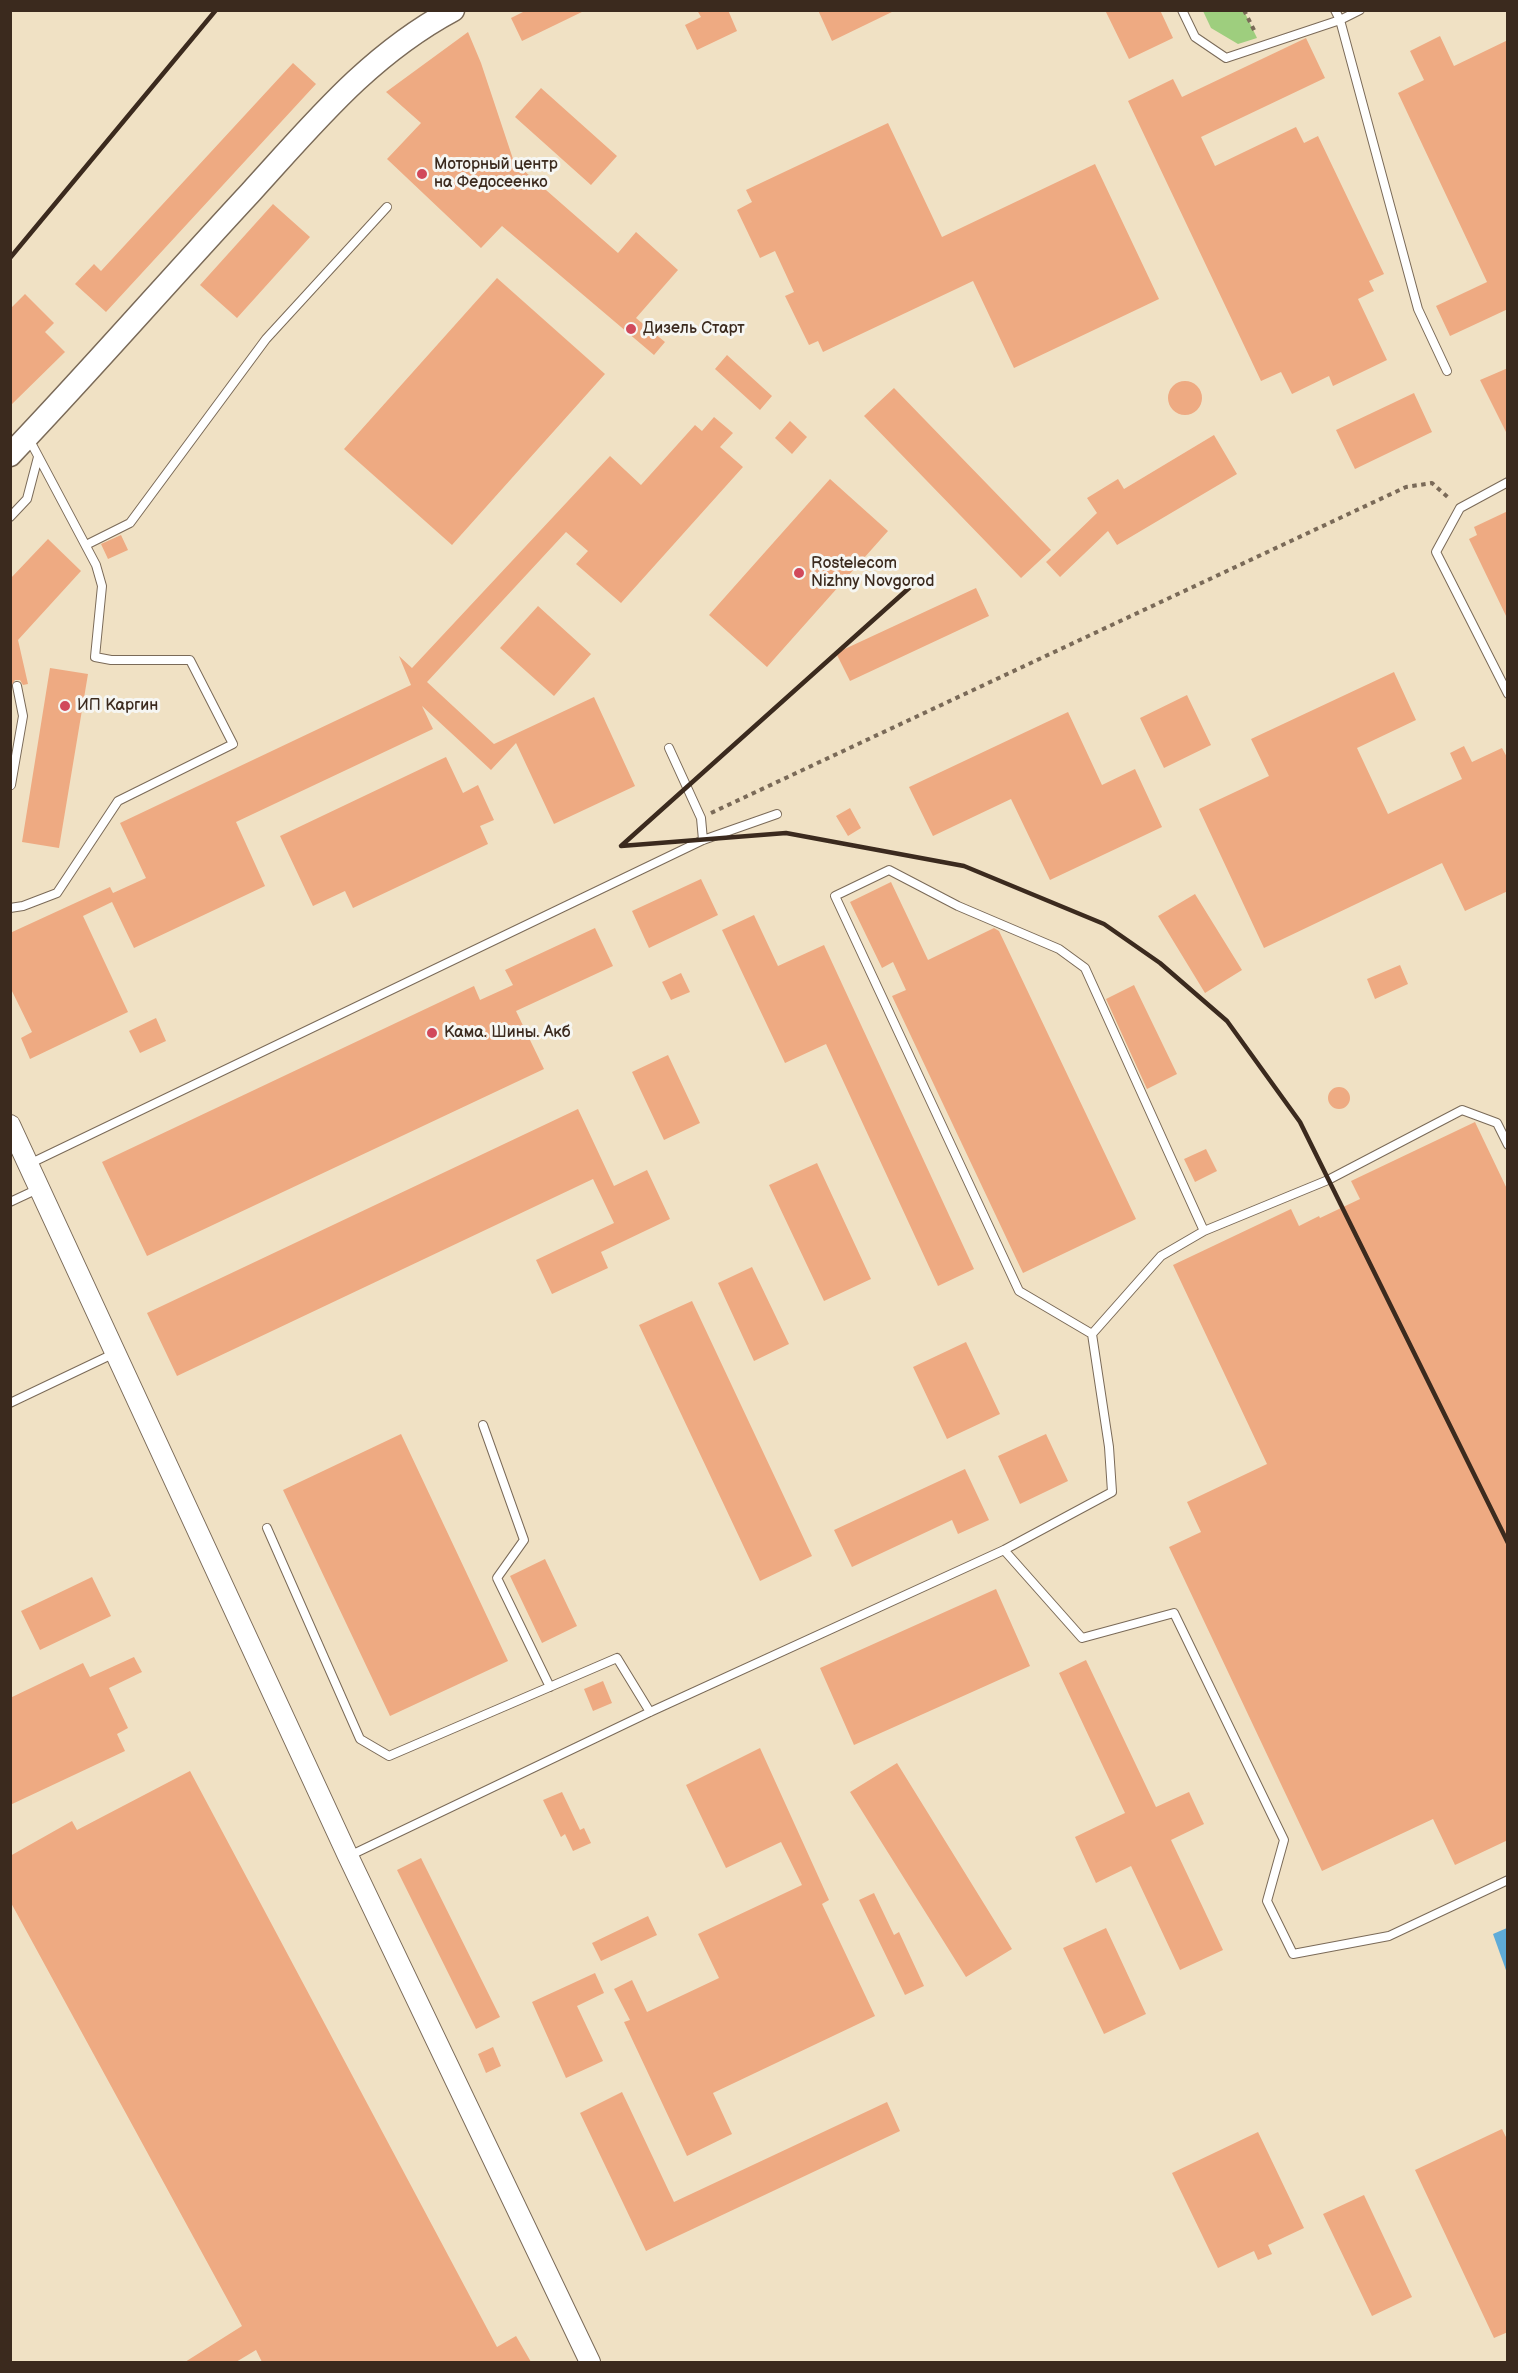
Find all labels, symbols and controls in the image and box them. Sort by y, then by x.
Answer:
place label: Моторный центр на Федосеенко [434,155,558,193]
marker: Моторный центр на Федосеенко [415,167,429,181]
place label: Дизель Старт [643,319,745,339]
marker: Дизель Старт [624,322,638,336]
place label: Rostelecom Nizhny Novgorod [811,554,934,592]
marker: Rostelecom Nizhny Novgorod [792,566,806,580]
place label: ИП Каргин [77,696,158,716]
marker: ИП Каргин [58,699,72,713]
place label: Кама. Шины. Акб [444,1023,571,1043]
marker: Кама. Шины. Акб [425,1026,439,1040]

